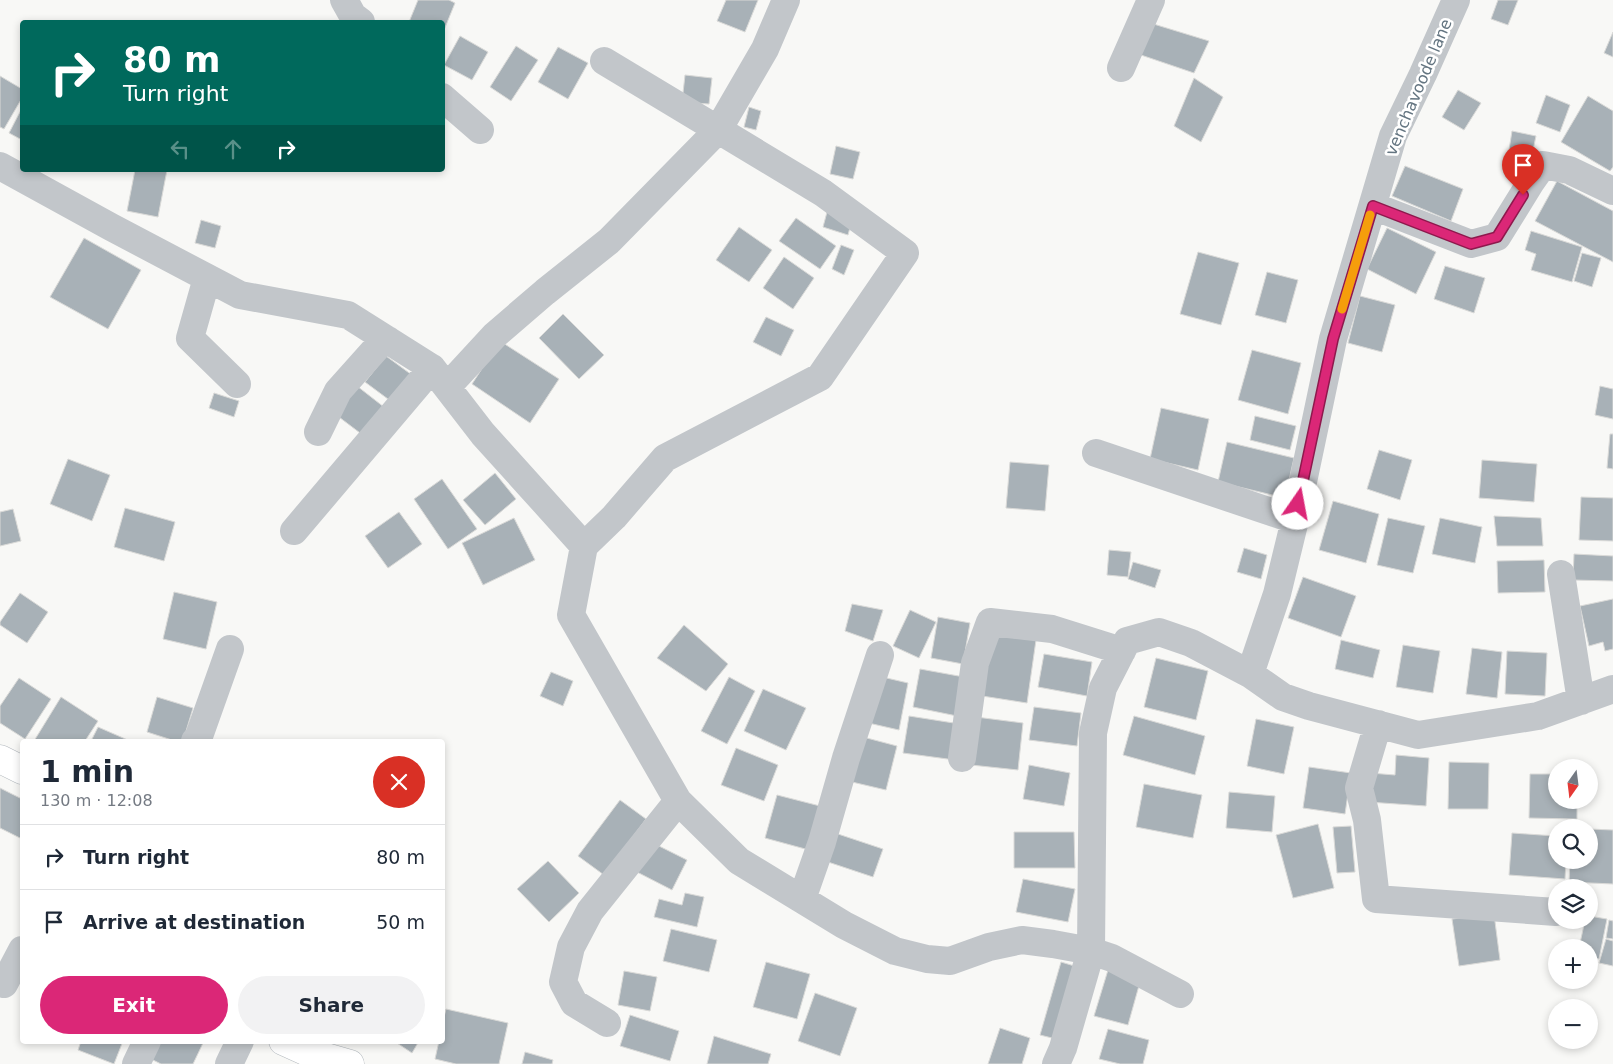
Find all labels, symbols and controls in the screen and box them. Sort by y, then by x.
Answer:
street label: venchavoode lane [1381,16,1456,158]
icon: right [40,40,105,105]
text: 80 m [123,40,220,80]
text: Turn right [123,81,228,106]
icon: left [166,135,194,163]
icon: ahead [219,135,247,163]
icon: right [272,135,300,163]
pin [1502,144,1544,195]
icon: arrive [1509,151,1537,179]
position arrow [1271,477,1323,529]
text: 1 min [40,754,134,789]
button: close [373,756,425,808]
north arrow [1548,759,1598,809]
map controls [1548,759,1598,1049]
text: 130 m · 12:08 [40,791,153,810]
button: search [1548,819,1598,869]
icon: right [40,843,68,871]
text: Turn right [83,846,189,868]
text: 80 m [376,846,425,868]
button: layers [1548,879,1598,929]
icon: arrive [40,908,68,936]
text: Arrive at destination [83,911,305,933]
text: 50 m [376,911,425,933]
button: + [1548,939,1598,989]
button: Exit [40,976,228,1034]
button: Share [238,976,425,1034]
button: − [1548,999,1598,1049]

